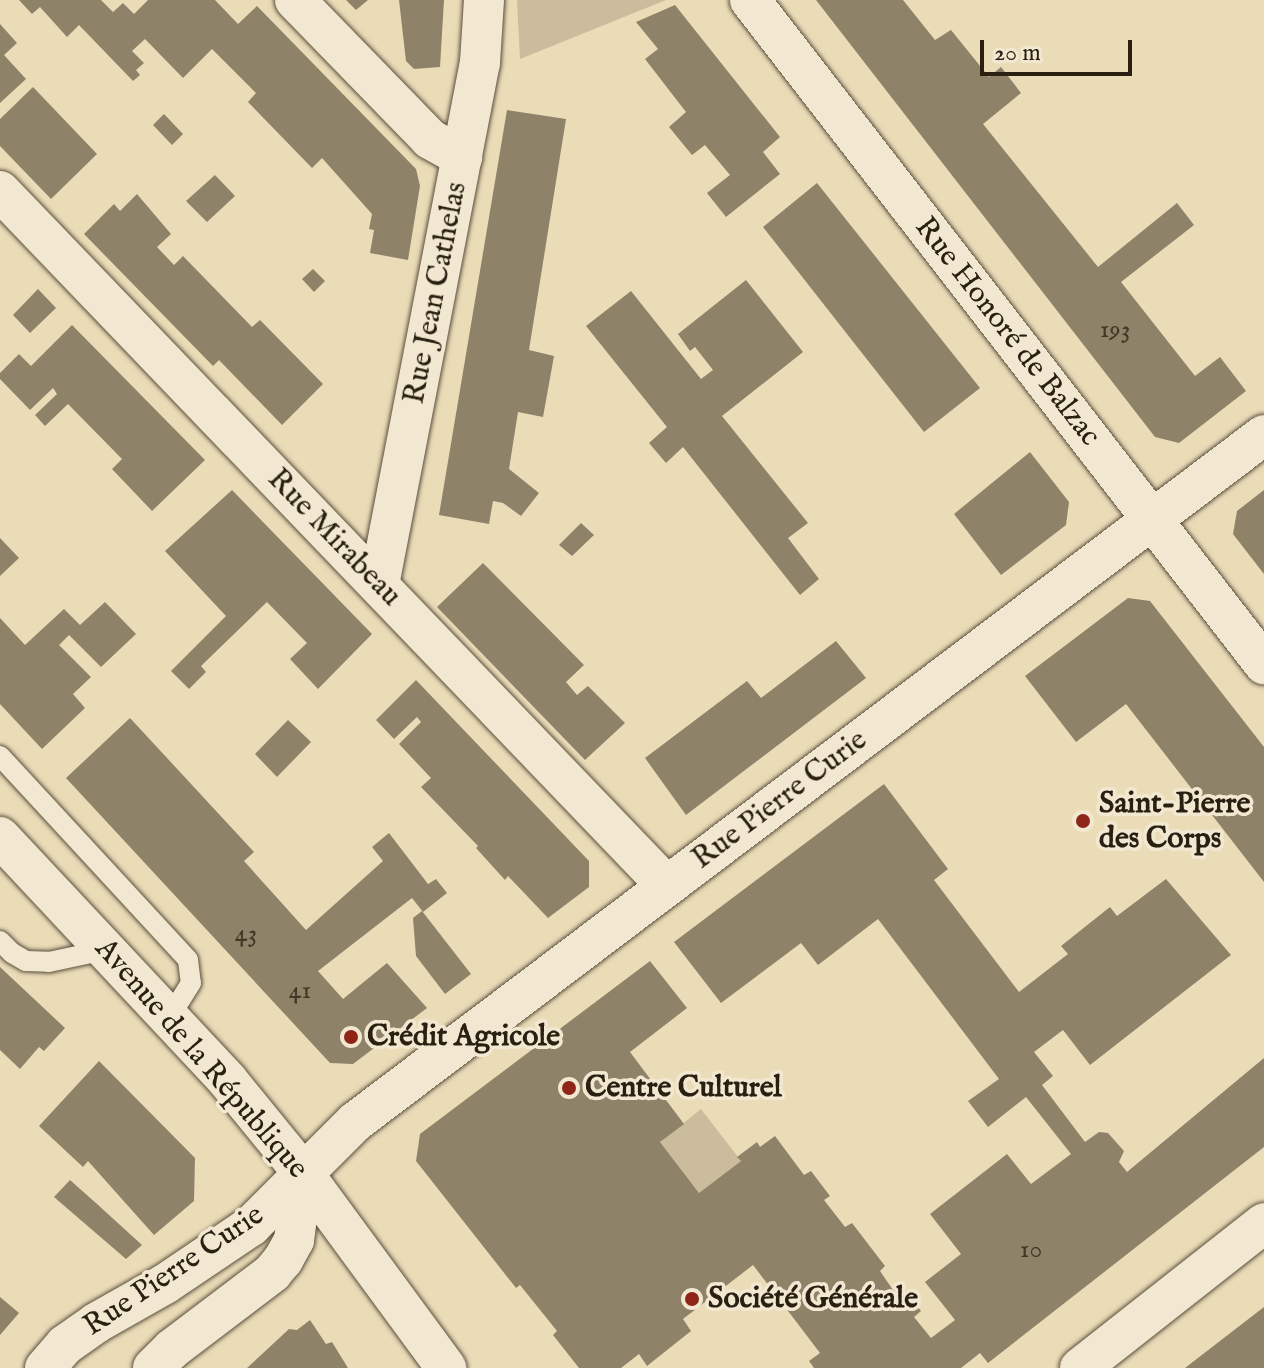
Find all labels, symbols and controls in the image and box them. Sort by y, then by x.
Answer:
scale bar [984,24,1136,74]
text: 20 m [994,38,1041,69]
street label: Rue Jean Cathelas [397,179,475,407]
street label: Rue Honoré de Balzac [907,210,1107,454]
house number: 193 [1100,314,1130,346]
street label: Rue Mirabeau [260,462,408,614]
street label: Rue Pierre Curie [685,723,875,877]
place label: Saint-Pierre des Corps [1099,786,1250,856]
marker: Saint-Pierre des Corps [1074,812,1092,830]
house number: 43 [235,918,257,950]
street label: Avenue de la République [87,932,315,1186]
house number: 41 [289,975,311,1007]
place label: Crédit Agricole [367,1019,560,1055]
marker: Crédit Agricole [342,1028,360,1046]
place label: Centre Culturel [585,1070,782,1106]
marker: Centre Culturel [560,1079,578,1097]
street label: Rue Pierre Curie [77,1197,271,1345]
house number: 10 [1020,1234,1042,1266]
place label: Société Générale [708,1281,918,1317]
marker: Société Générale [683,1290,701,1308]

